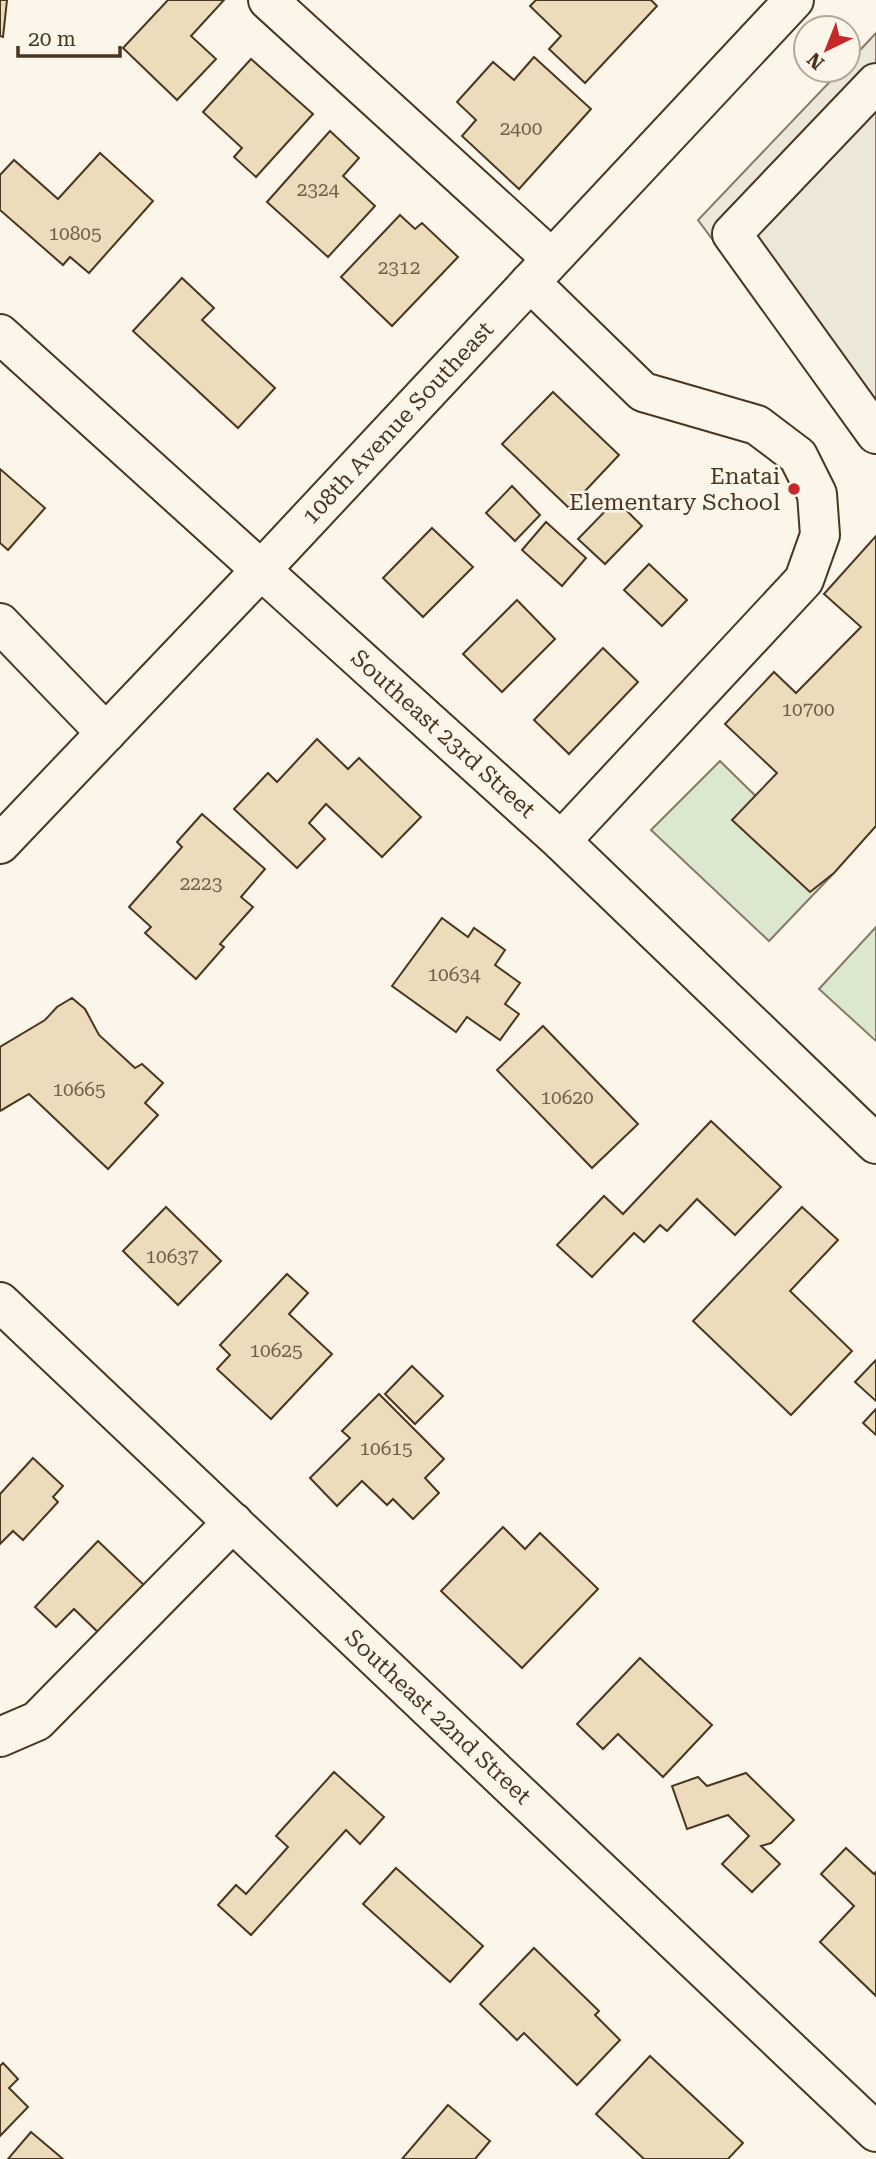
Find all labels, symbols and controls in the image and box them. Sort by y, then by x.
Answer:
scale bar [18,14,119,58]
north arrow [792,14,862,84]
text: 20 m [28,27,76,51]
text: N [802,47,829,74]
house number: 2400 [500,117,542,140]
house number: 2324 [297,178,340,201]
house number: 10805 [48,222,102,245]
house number: 2312 [378,256,420,279]
street label: 108th Avenue Southeast [297,316,499,530]
place label: Enatai Elementary School [569,463,780,516]
marker: Enatai Elementary School [786,481,802,497]
street label: Southeast 23rd Street [345,644,541,824]
house number: 10700 [781,698,835,721]
house number: 2223 [180,872,222,895]
house number: 10634 [427,963,481,986]
house number: 10665 [52,1078,106,1101]
house number: 10620 [540,1086,594,1109]
house number: 10637 [145,1245,199,1268]
house number: 10625 [249,1339,303,1362]
house number: 10615 [359,1437,413,1460]
street label: Southeast 22nd Street [340,1624,537,1810]

